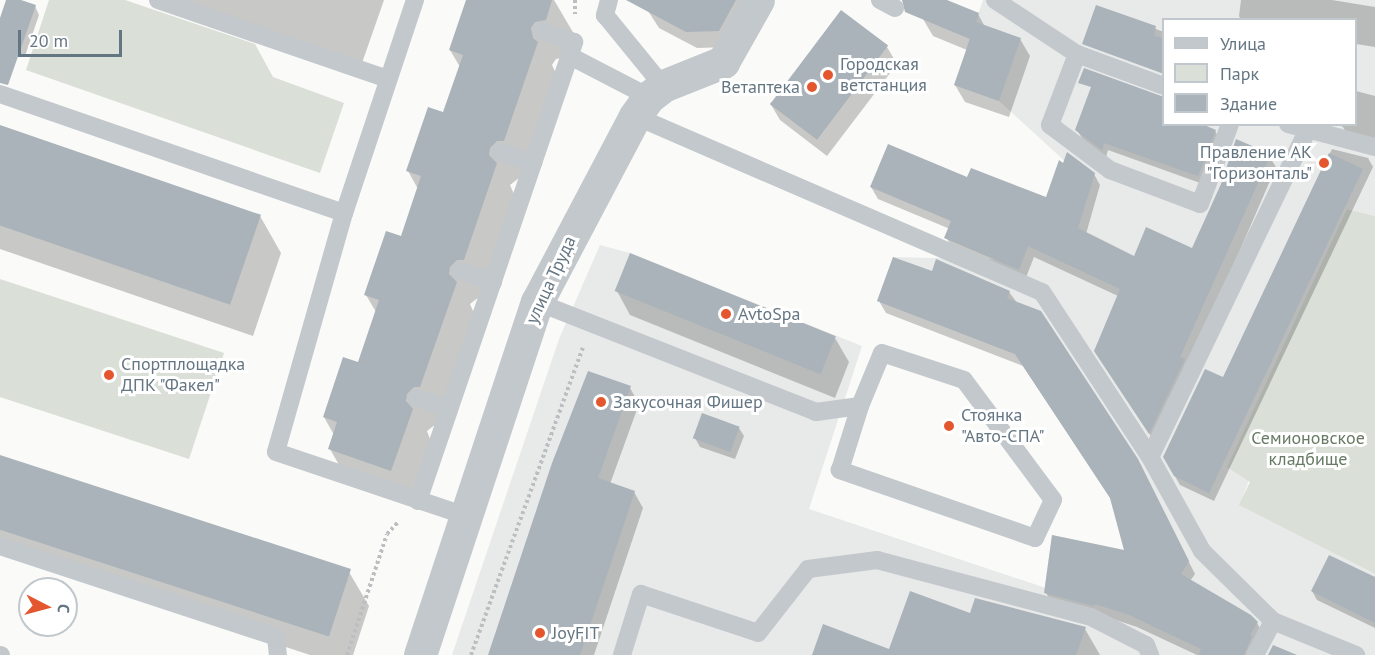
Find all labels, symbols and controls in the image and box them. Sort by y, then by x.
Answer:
scale bar [21,18,124,56]
legend [1162,18,1357,126]
text: 20 m [29,29,68,52]
text: Улица [1220,32,1266,55]
place label: Городская ветстанция [840,54,927,97]
text: Парк [1220,62,1259,85]
marker: Городская ветстанция [821,68,835,82]
place label: Ветаптека [721,76,800,98]
marker: Ветаптека [805,80,819,94]
text: Здание [1220,92,1277,115]
place label: Правление АК "Горизонталь" [1199,142,1312,184]
marker: Правление АК "Горизонталь" [1317,156,1331,170]
street label: улица Труда [521,232,581,328]
place label: AvtoSpa [738,303,800,325]
marker: AvtoSpa [719,307,733,321]
place label: Спортплощадка ДПК "Факел" [121,354,245,397]
marker: Спортплощадка ДПК "Факел" [102,368,116,382]
place label: Закусочная Фишер [613,391,763,413]
marker: Закусочная Фишер [594,395,608,409]
place label: Стоянка "Авто-СПА" [961,405,1044,448]
marker: Стоянка "Авто-СПА" [942,419,956,433]
park label: Семионовское кладбище [1251,428,1365,470]
north arrow [18,577,78,637]
text: С [54,603,74,614]
place label: JoyFIT [552,622,600,644]
marker: JoyFIT [533,626,547,640]

